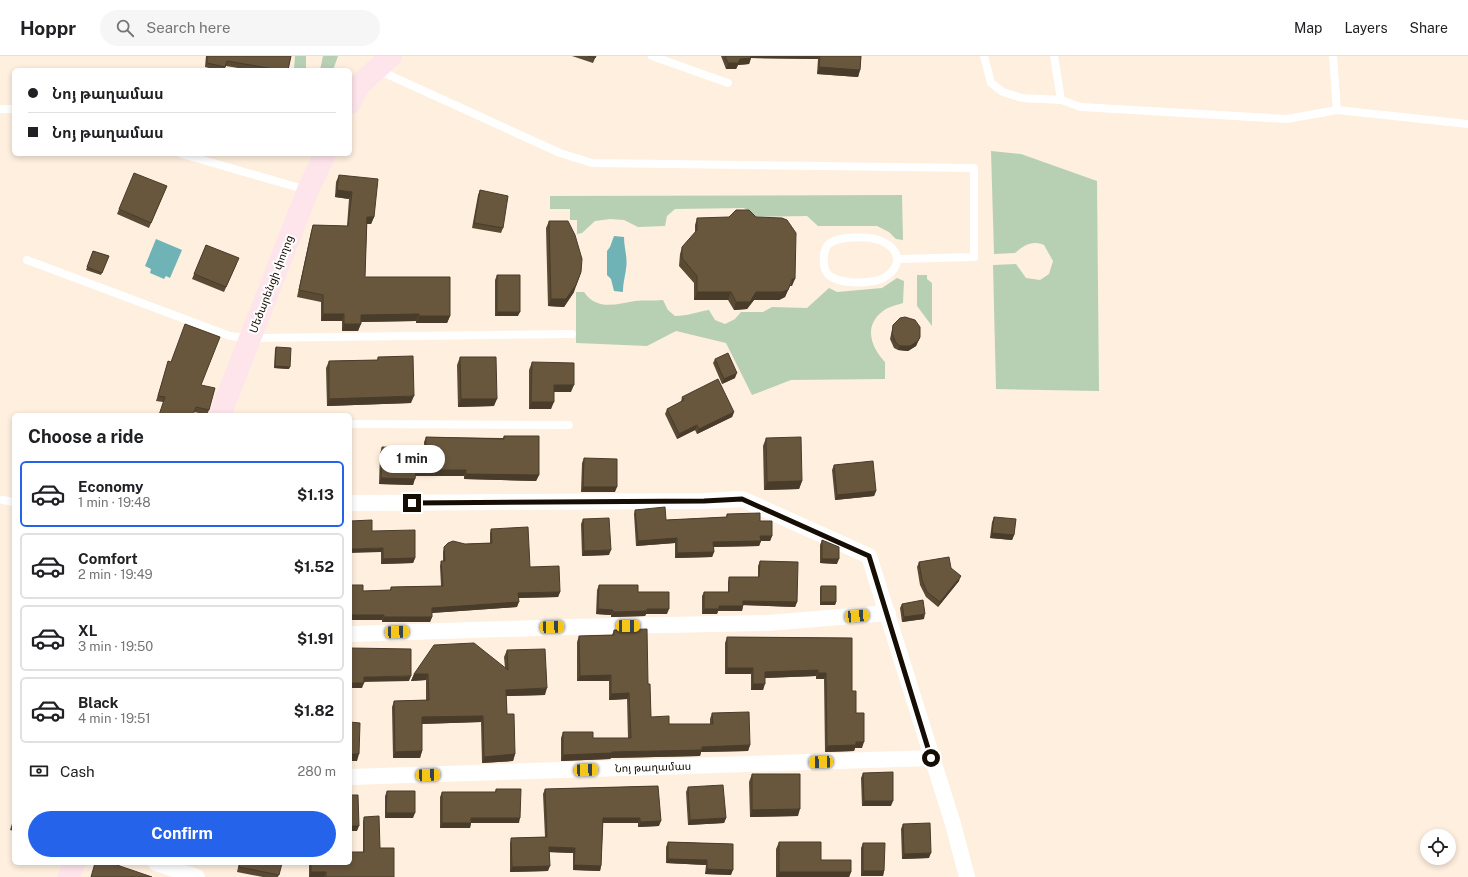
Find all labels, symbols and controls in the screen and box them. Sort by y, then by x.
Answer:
search box [100,10,380,46]
text: Hoppr [20,17,76,39]
icon: search [114,17,136,39]
text: Search here [146,19,230,36]
text: Map [1294,20,1322,36]
text: Layers [1344,20,1388,36]
text: Share [1410,20,1448,36]
text: Նոյ թաղամաս [52,85,164,102]
text: Նոյ թաղամաս [52,124,164,141]
street label: Մեծարենցի փողոց [247,233,296,335]
text: Choose a ride [28,426,144,447]
callout: 1 min [379,445,445,473]
text: 1 min [396,451,428,466]
icon: car [30,476,66,512]
text: Economy [78,478,143,495]
text: $1.13 [297,486,334,503]
route end [403,494,421,512]
text: 1 min · 19:48 [78,495,151,510]
icon: car [30,548,66,584]
text: Comfort [78,550,138,567]
text: $1.52 [294,558,334,575]
text: 2 min · 19:49 [78,567,153,582]
car [845,609,869,623]
icon: car [30,620,66,656]
car [616,620,640,632]
car [540,621,564,633]
text: XL [78,622,97,639]
car [385,626,409,638]
text: $1.91 [297,630,334,647]
text: 3 min · 19:50 [78,639,153,654]
icon: car [30,692,66,728]
text: Black [78,694,118,711]
text: $1.82 [294,702,334,719]
text: 4 min · 19:51 [78,711,151,726]
route start [922,749,940,767]
car [809,756,833,768]
icon: cash [28,760,50,782]
street label: Նոյ թաղամաս [615,760,692,775]
text: Cash [60,763,95,780]
text: 280 m [298,764,336,779]
car [574,764,598,776]
car [416,769,440,781]
button: Confirm [28,811,336,857]
map controls [1420,829,1456,865]
button: locate [1420,829,1456,865]

